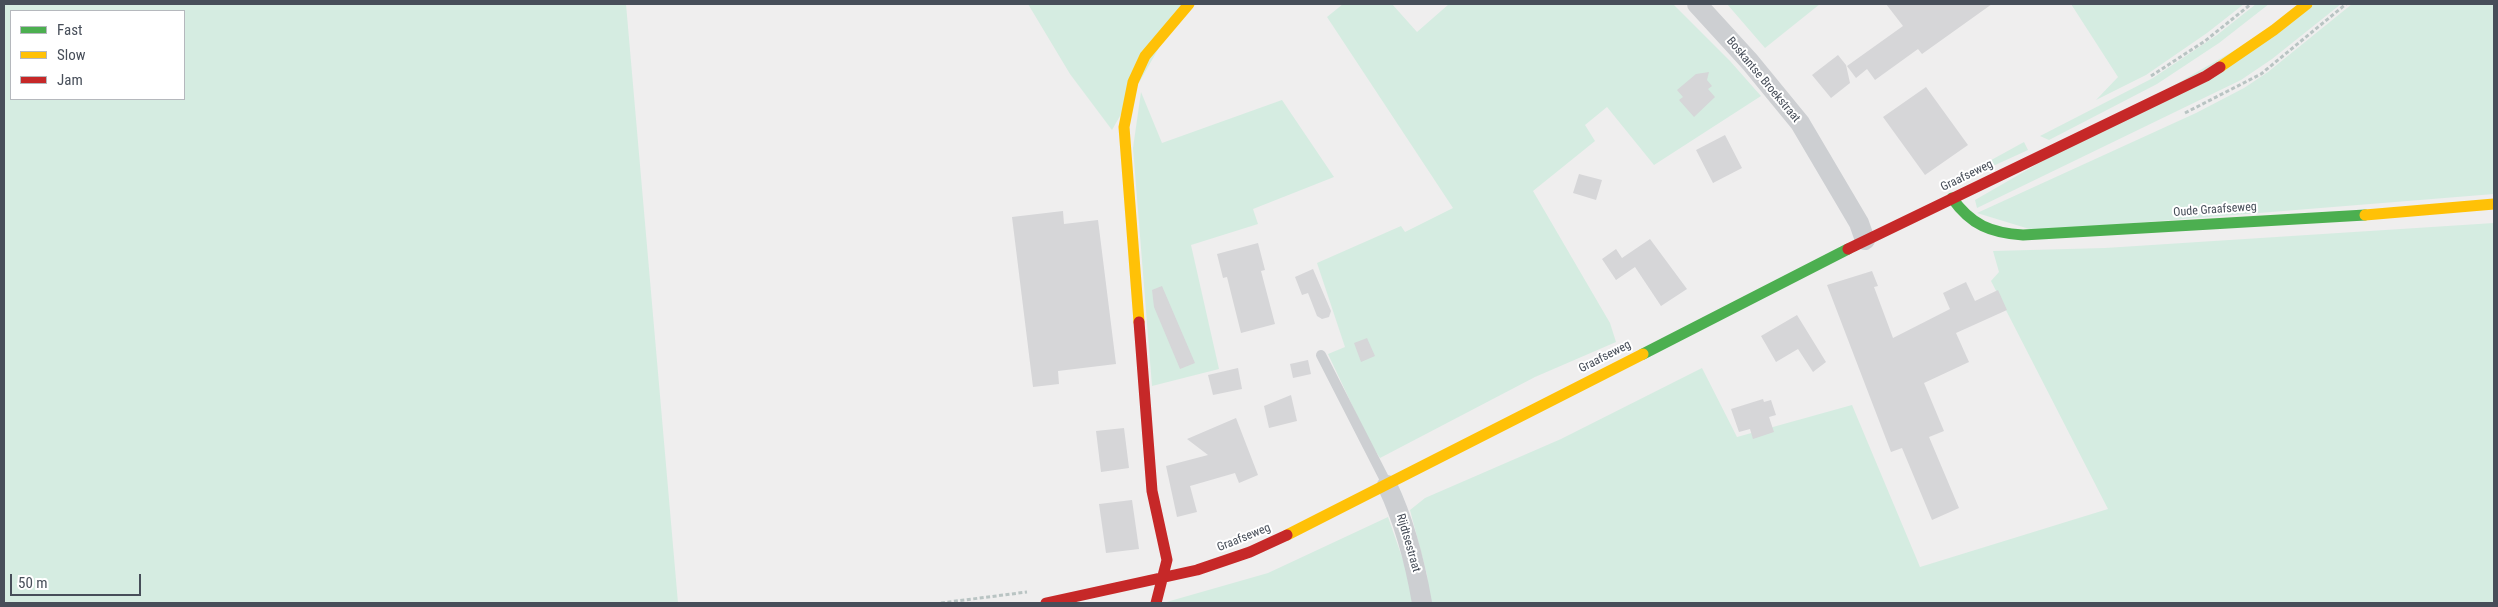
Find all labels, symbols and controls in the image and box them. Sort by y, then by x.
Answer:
legend [10,10,185,100]
text: Fast [57,21,82,39]
street label: Boskantse Broekstraat [1723,34,1803,126]
text: Slow [57,46,86,64]
text: Jam [57,71,83,89]
street label: Graafseweg [1939,157,1995,195]
street label: Oude Graafseweg [2173,200,2257,220]
street label: Graafseweg [1577,338,1633,376]
street label: Rijdtsestraat [1393,512,1423,574]
street label: Graafseweg [1215,521,1273,555]
scale bar [12,564,144,596]
text: 50 m [18,574,48,592]

